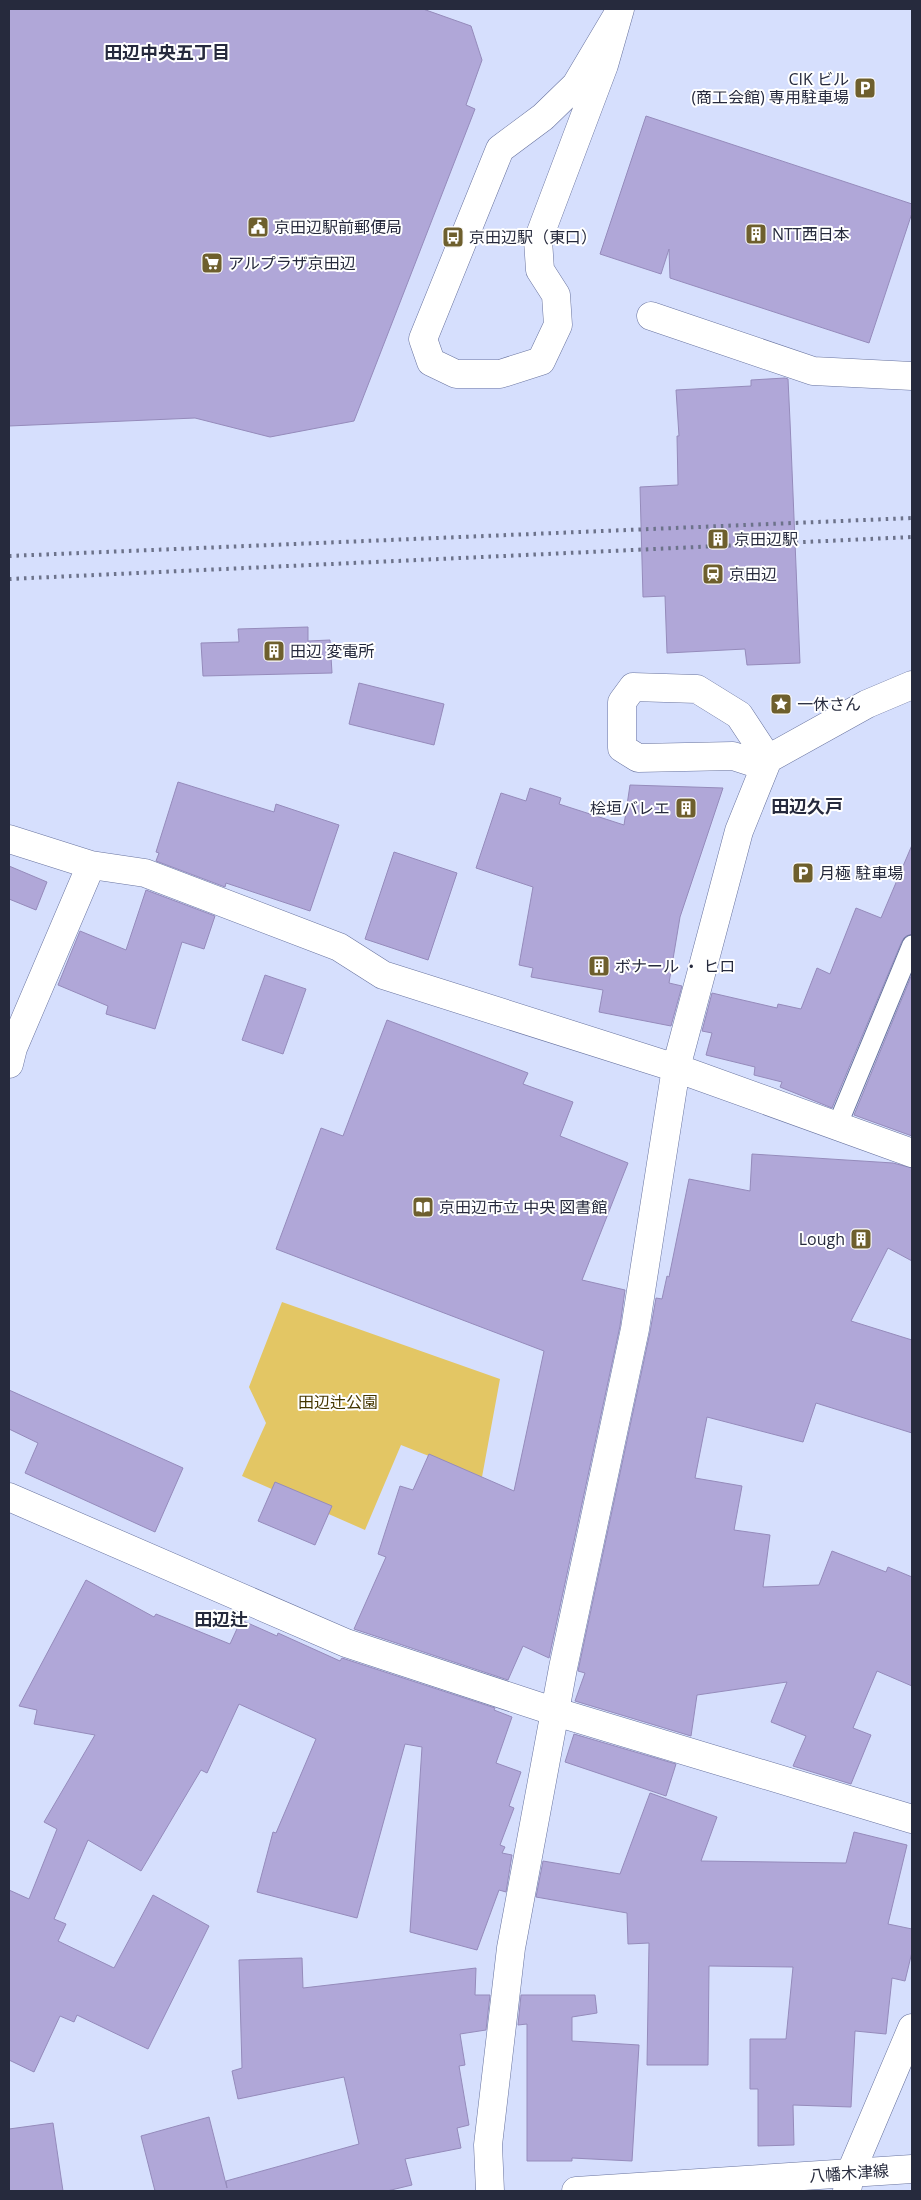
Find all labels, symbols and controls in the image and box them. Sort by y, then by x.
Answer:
district label: 田辺中央五丁目 [104,40,230,64]
place label: CIK ビル (商工会館) 専用駐車場 [691,68,849,108]
parking icon: CIK ビル (商工会館) 専用駐車場 [853,76,877,100]
public building icon: 京田辺駅前郵便局 [246,215,270,239]
place label: 京田辺駅前郵便局 [274,216,402,238]
building icon: NTT西日本 [744,222,768,246]
place label: NTT西日本 [772,223,850,245]
bus stop icon: 京田辺駅（東口） [441,225,465,249]
place label: 京田辺駅（東口） [469,226,597,248]
supermarket icon: アルプラザ京田辺 [200,251,224,275]
place label: アルプラザ京田辺 [228,252,356,274]
building icon: 京田辺駅 [706,527,730,551]
place label: 京田辺駅 [734,528,798,550]
station icon: 京田辺 [701,562,725,586]
place label: 京田辺 [729,563,777,585]
building icon: 田辺 変電所 [262,639,286,663]
place label: 田辺 変電所 [290,640,374,662]
place icon: 一休さん [769,692,793,716]
place label: 一休さん [797,693,861,715]
district label: 田辺久戸 [771,794,843,818]
building icon: 桧垣バレエ [674,796,698,820]
place label: 桧垣バレエ [590,797,670,819]
parking icon: 月極 駐車場 [791,861,815,885]
place label: 月極 駐車場 [819,862,903,884]
building icon: ボナール ・ ヒロ [587,954,611,978]
place label: ボナール ・ ヒロ [615,955,735,977]
library icon: 京田辺市立 中央 図書館 [411,1195,435,1219]
place label: 京田辺市立 中央 図書館 [439,1196,607,1218]
building icon: Lough [849,1227,873,1251]
place label: Lough [799,1228,845,1250]
park label: 田辺辻公園 [298,1391,378,1413]
district label: 田辺辻 [194,1607,248,1631]
street label: 八幡木津線 [808,2159,890,2187]

